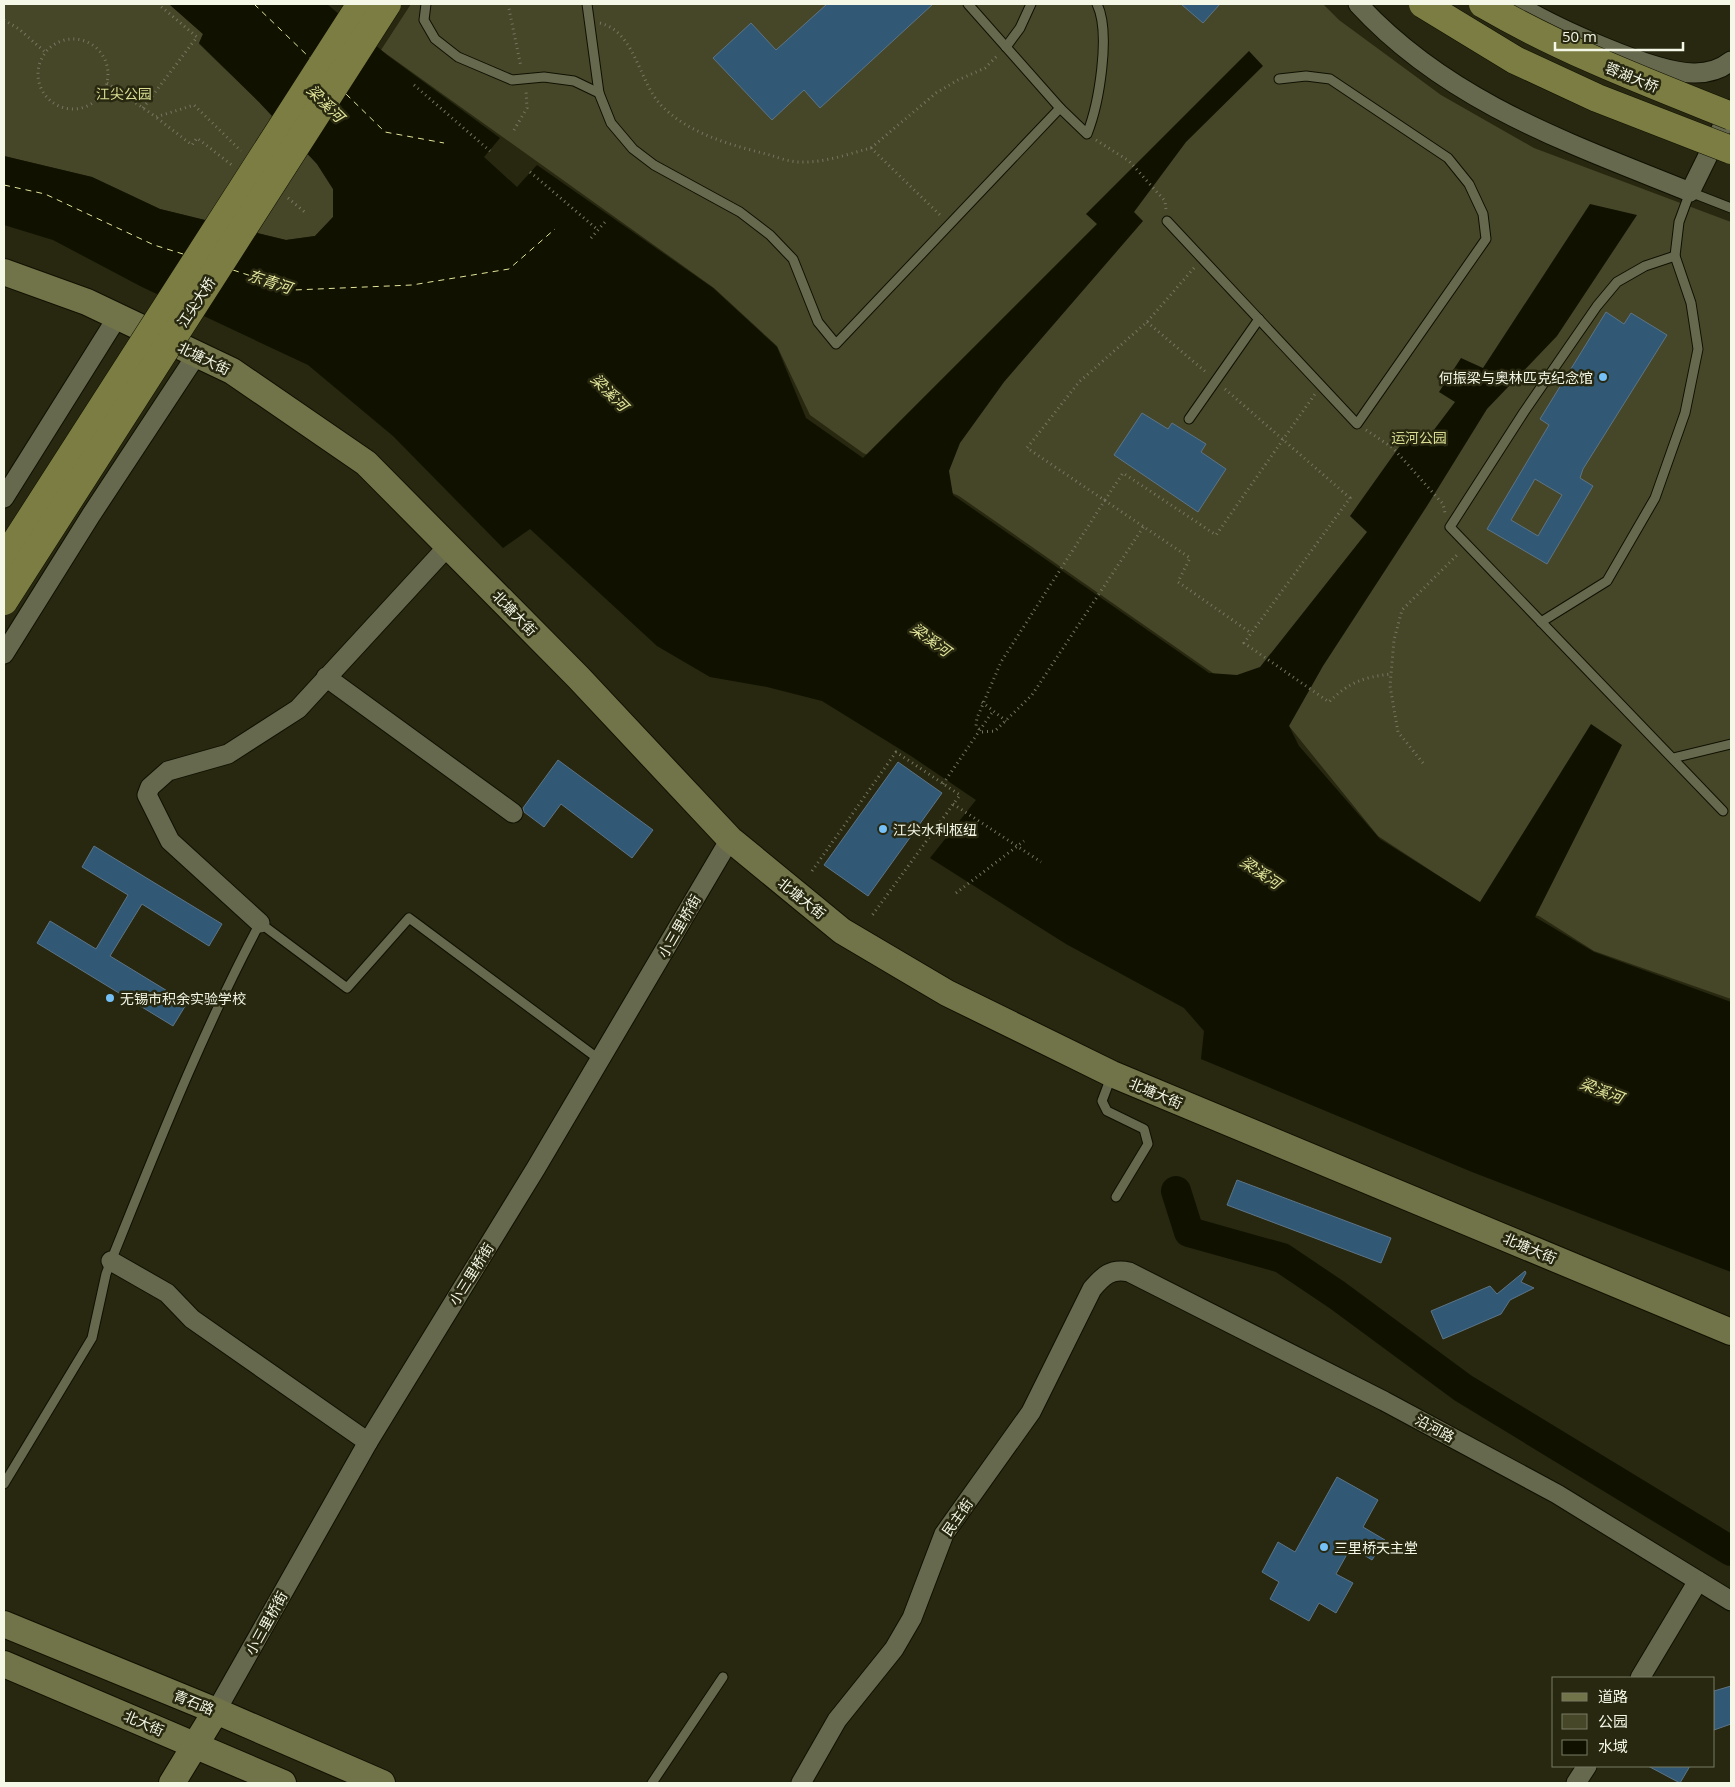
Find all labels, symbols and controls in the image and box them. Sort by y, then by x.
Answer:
scale bar [1555,20,1682,52]
text: 50 m [1562,26,1597,46]
street label: 蓉湖大桥 [1602,58,1662,96]
water label: 梁溪河 [303,80,351,128]
park label: 江尖公园 [96,84,152,103]
water label: 东青河 [246,265,297,298]
street label: 江尖大桥 [173,273,219,331]
street label: 北塘大街 [175,337,233,379]
place label: 何振梁与奥林匹克纪念馆 [1439,368,1593,387]
water label: 梁溪河 [587,369,635,417]
marker: 何振梁与奥林匹克纪念馆 [1597,371,1609,383]
park label: 运河公园 [1391,428,1447,447]
street label: 北塘大街 [489,586,541,640]
water label: 梁溪河 [907,618,958,662]
place label: 江尖水利枢纽 [893,820,977,839]
marker: 江尖水利枢纽 [877,823,889,835]
water label: 梁溪河 [1237,851,1288,895]
street label: 北塘大街 [774,873,830,923]
street label: 小三里桥街 [653,891,705,961]
place label: 无锡市积余实验学校 [120,989,246,1008]
marker: 无锡市积余实验学校 [104,992,116,1004]
street label: 北塘大街 [1127,1073,1185,1113]
water label: 梁溪河 [1577,1073,1629,1108]
street label: 北塘大街 [1501,1228,1559,1268]
street label: 小三里桥街 [444,1239,498,1309]
street label: 沿河路 [1412,1410,1458,1446]
street label: 民主街 [937,1494,977,1540]
place label: 三里桥天主堂 [1334,1538,1418,1557]
marker: 三里桥天主堂 [1318,1541,1330,1553]
street label: 小三里桥街 [241,1588,291,1658]
legend [1552,1677,1715,1767]
street label: 青石路 [171,1685,217,1719]
text: 道路 [1598,1686,1628,1706]
street label: 北大街 [121,1706,167,1740]
text: 公园 [1598,1711,1628,1731]
text: 水域 [1598,1736,1628,1756]

